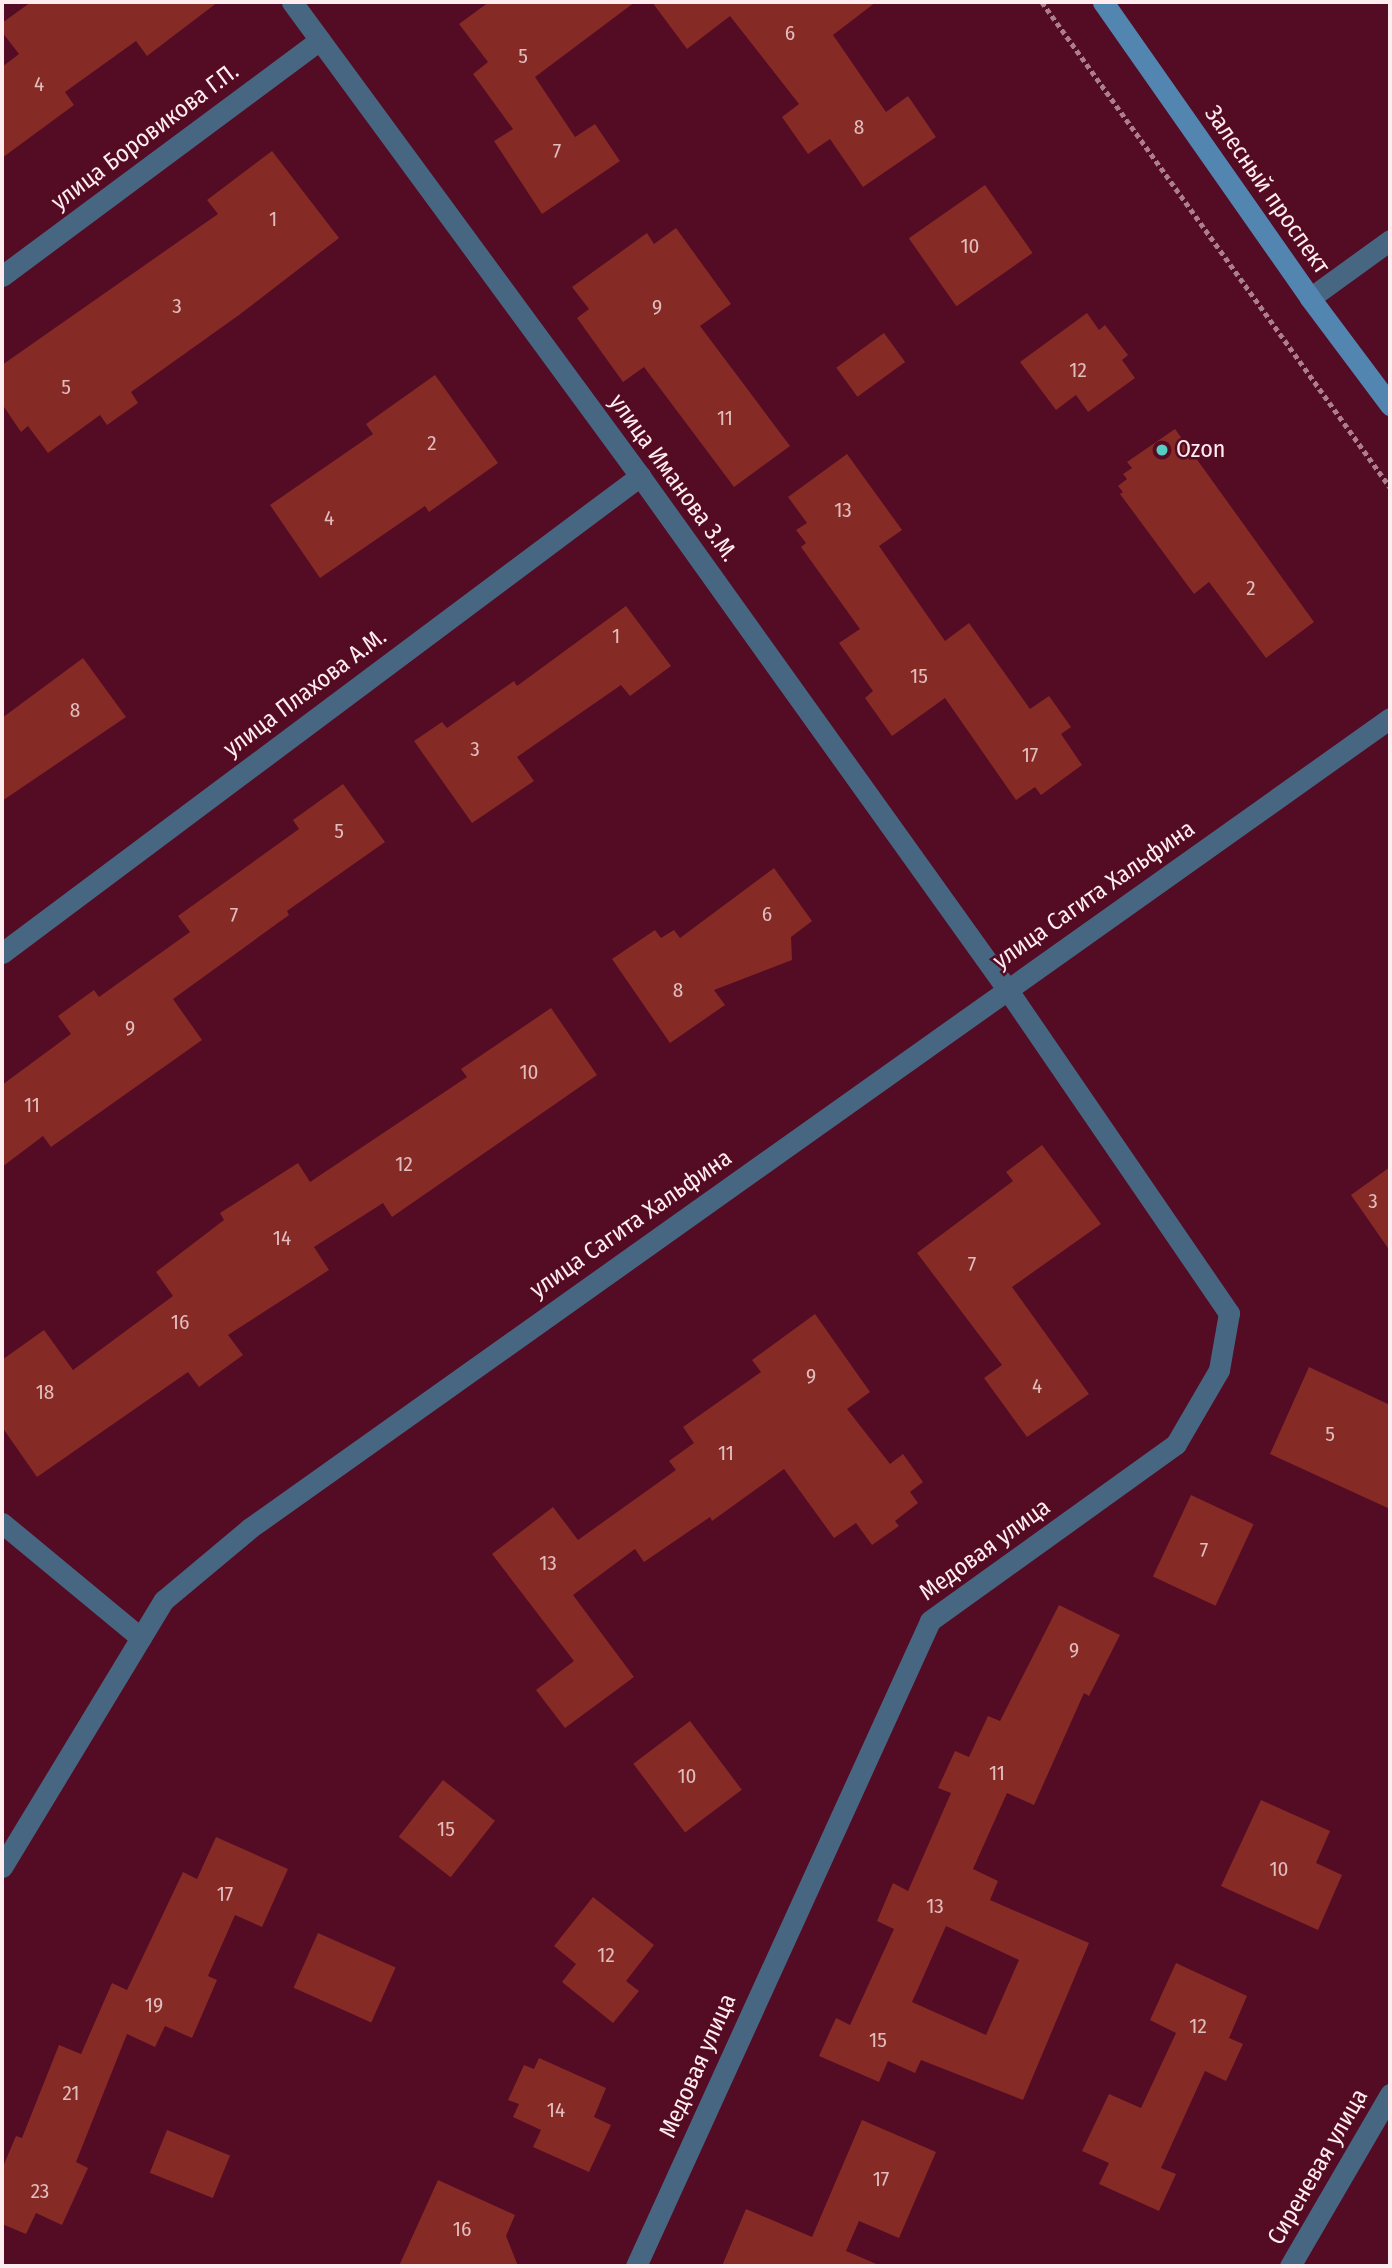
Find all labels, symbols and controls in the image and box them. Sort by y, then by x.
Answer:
house number: 6 [785,20,795,46]
house number: 5 [518,43,528,69]
street label: улица Боровикова Г.П. [46,57,244,217]
house number: 4 [34,71,44,97]
street label: Залесный проспект [1198,100,1336,280]
house number: 8 [854,114,864,140]
house number: 7 [553,138,561,164]
house number: 1 [269,206,277,232]
house number: 10 [960,233,980,259]
house number: 3 [172,293,182,319]
house number: 9 [652,294,662,320]
house number: 12 [1069,357,1087,383]
house number: 5 [61,374,71,400]
street label: улица Иманова З.М. [603,389,743,567]
house number: 11 [717,405,733,431]
house number: 2 [427,430,437,456]
place label: Ozon [1176,436,1225,464]
marker: Ozon [1154,442,1170,458]
house number: 13 [834,497,852,523]
house number: 4 [324,505,334,531]
house number: 2 [1246,575,1256,601]
street label: улица Плахова А.М. [218,622,392,764]
house number: 1 [612,623,620,649]
house number: 15 [910,663,928,689]
house number: 8 [70,697,80,723]
house number: 3 [470,736,480,762]
house number: 17 [1022,742,1038,768]
street label: улица Сагита Хальфина [988,814,1200,976]
house number: 5 [334,818,344,844]
house number: 6 [762,901,772,927]
house number: 7 [230,902,238,928]
house number: 8 [673,977,683,1003]
house number: 9 [125,1015,135,1041]
house number: 10 [519,1059,539,1085]
house number: 11 [24,1092,40,1118]
street label: улица Сагита Хальфина [525,1143,737,1305]
house number: 12 [395,1151,413,1177]
house number: 3 [1368,1188,1378,1214]
house number: 14 [273,1225,291,1251]
house number: 7 [968,1251,976,1277]
house number: 16 [171,1309,189,1335]
house number: 9 [806,1363,816,1389]
house number: 4 [1032,1373,1042,1399]
house number: 18 [36,1379,54,1405]
house number: 5 [1325,1421,1335,1447]
house number: 11 [718,1440,734,1466]
street label: Медовая улица [914,1493,1056,1607]
house number: 7 [1200,1537,1208,1563]
house number: 13 [539,1550,557,1576]
house number: 9 [1069,1637,1079,1663]
house number: 11 [989,1760,1005,1786]
house number: 10 [677,1763,697,1789]
house number: 15 [437,1816,455,1842]
house number: 10 [1269,1856,1289,1882]
house number: 17 [217,1881,233,1907]
house number: 13 [926,1893,944,1919]
house number: 12 [597,1942,615,1968]
street label: Медовая улица [653,1990,743,2142]
house number: 19 [145,1992,163,2018]
house number: 12 [1189,2013,1207,2039]
house number: 15 [869,2027,887,2053]
house number: 21 [63,2080,79,2106]
street label: Сиреневая улица [1262,2084,1374,2250]
house number: 14 [547,2097,565,2123]
house number: 17 [873,2166,889,2192]
house number: 23 [31,2178,49,2204]
house number: 16 [453,2216,471,2242]

